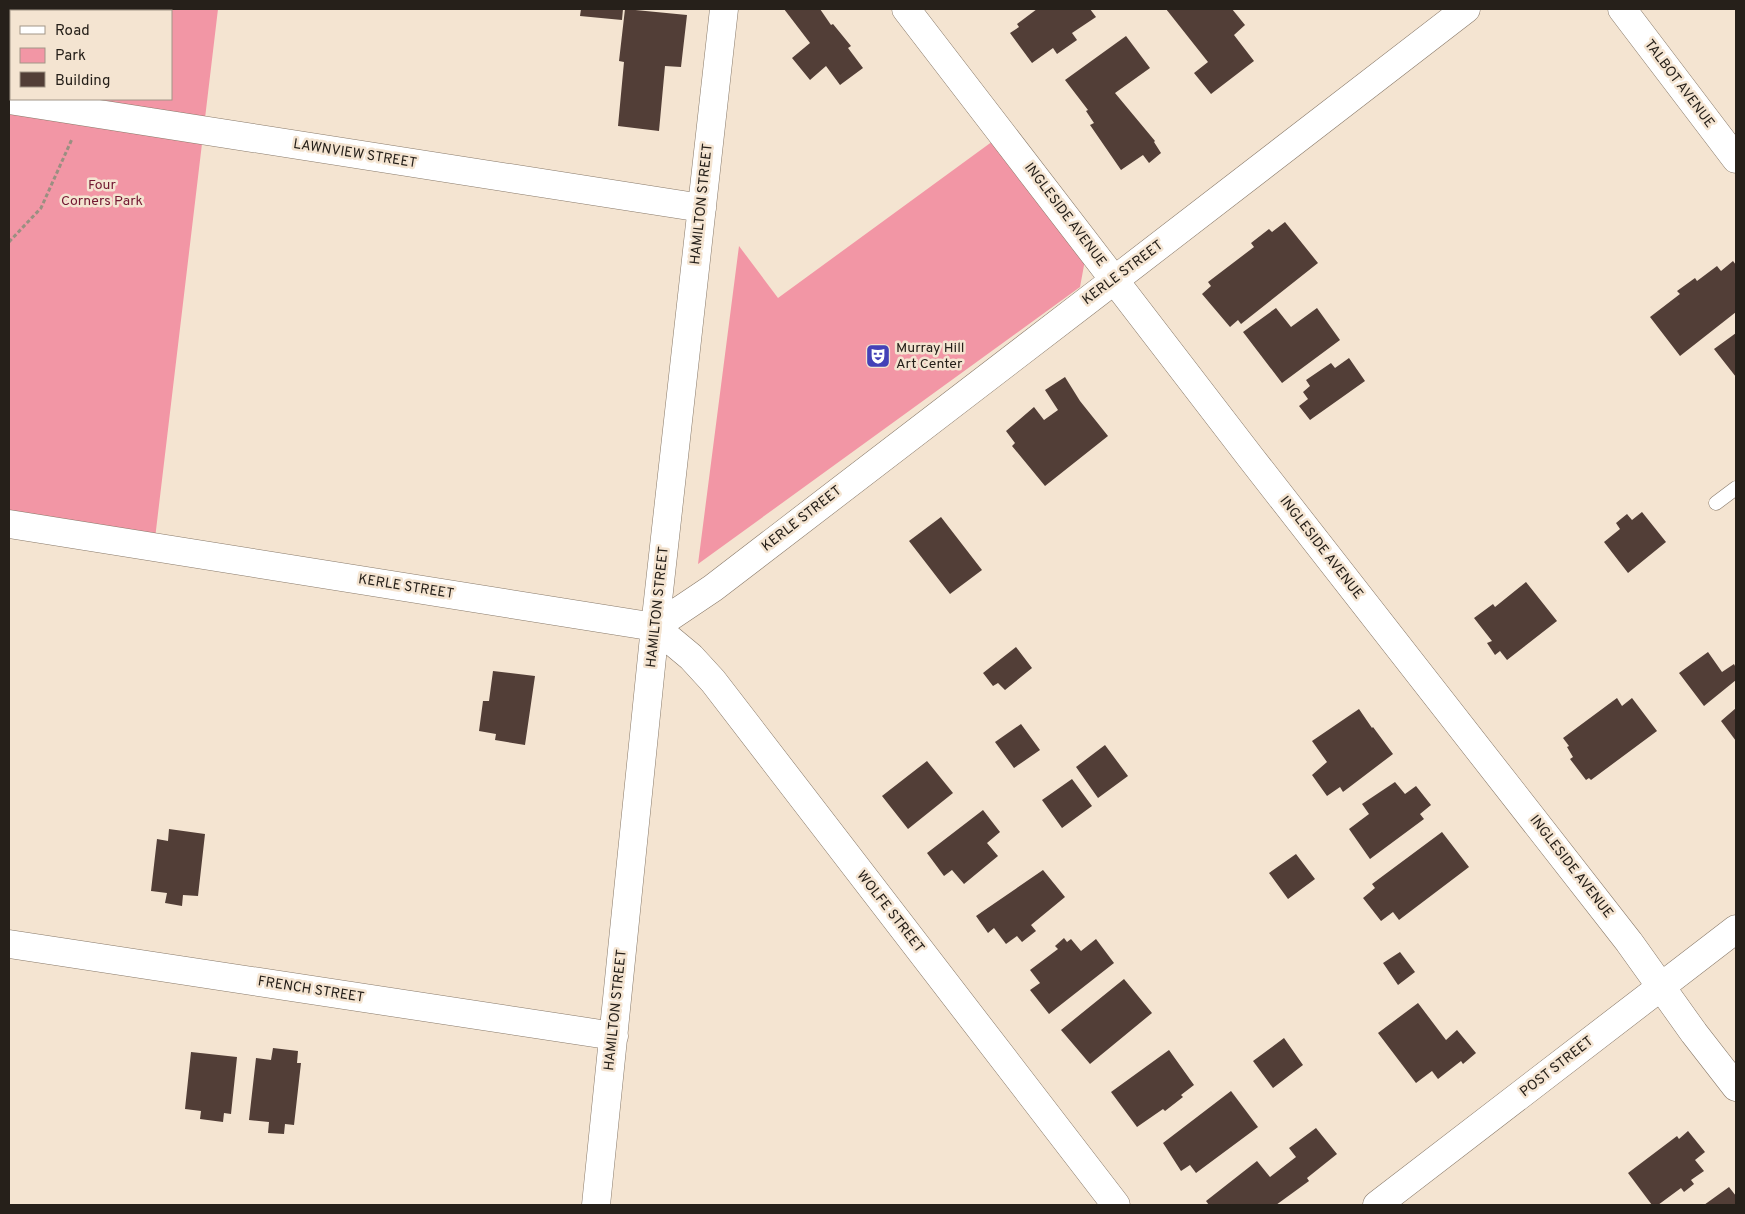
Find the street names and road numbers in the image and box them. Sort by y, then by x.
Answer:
street label: TALBOT AVENUE [1640,37,1718,131]
street label: LAWNVIEW STREET [292,136,418,172]
street label: HAMILTON STREET [687,143,717,265]
street label: INGLESIDE AVENUE [1020,160,1110,270]
street label: KERLE STREET [1079,237,1167,309]
street label: KERLE STREET [759,483,845,555]
street label: INGLESIDE AVENUE [1276,493,1366,603]
street label: HAMILTON STREET [643,546,673,668]
street label: KERLE STREET [357,571,455,603]
street label: INGLESIDE AVENUE [1526,812,1616,922]
street label: WOLFE STREET [853,868,927,956]
street label: HAMILTON STREET [601,949,631,1071]
street label: FRENCH STREET [256,973,366,1007]
street label: POST STREET [1517,1033,1597,1101]

